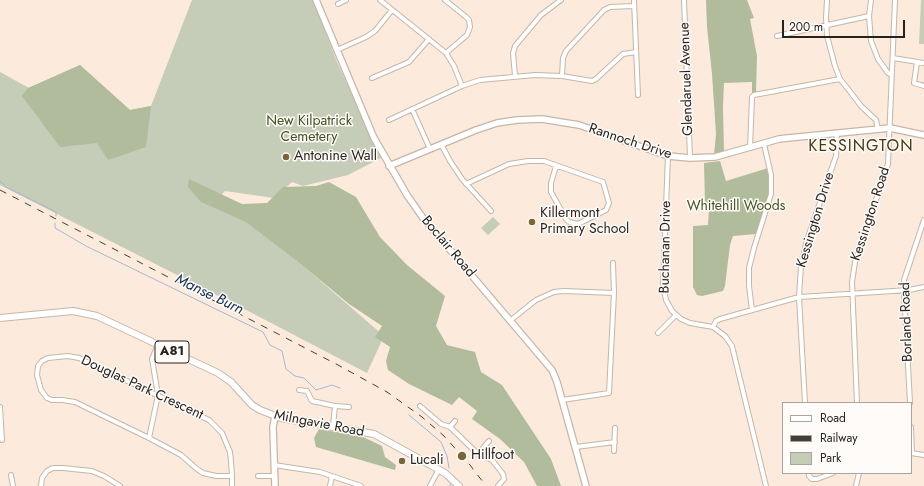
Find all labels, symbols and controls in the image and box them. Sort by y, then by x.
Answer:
scale bar [784,12,907,38]
text: 200 m [789,18,823,36]
street label: Glendaruel Avenue [677,22,697,136]
park label: New Kilpatrick Cemetery [266,114,352,146]
street label: Rannoch Drive [586,121,674,163]
district label: KESSINGTON [808,137,914,157]
place label: Antonine Wall [294,149,377,165]
marker: Antonine Wall [281,152,291,162]
street label: Kessington Road [848,165,894,263]
street label: Kessington Drive [794,170,838,270]
park label: Whitehill Woods [687,199,785,215]
street label: Buchanan Drive [657,201,675,293]
place label: Killermont Primary School [540,206,629,238]
street label: Boclair Road [417,213,479,281]
marker: Killermont Primary School [527,217,537,227]
water label: Manse Burn [172,271,246,319]
street label: Borland Road [897,282,917,362]
road number: A81 [155,341,189,363]
street label: Douglas Park Crescent [78,352,206,424]
legend [782,402,912,474]
street label: Milngavie Road [272,407,366,441]
text: Road [820,409,846,427]
text: Railway [820,429,858,447]
place label: Hillfoot [471,448,514,464]
text: Park [820,449,841,467]
marker: Hillfoot [456,450,468,462]
place label: Lucali [410,453,444,469]
marker: Lucali [397,456,407,466]

